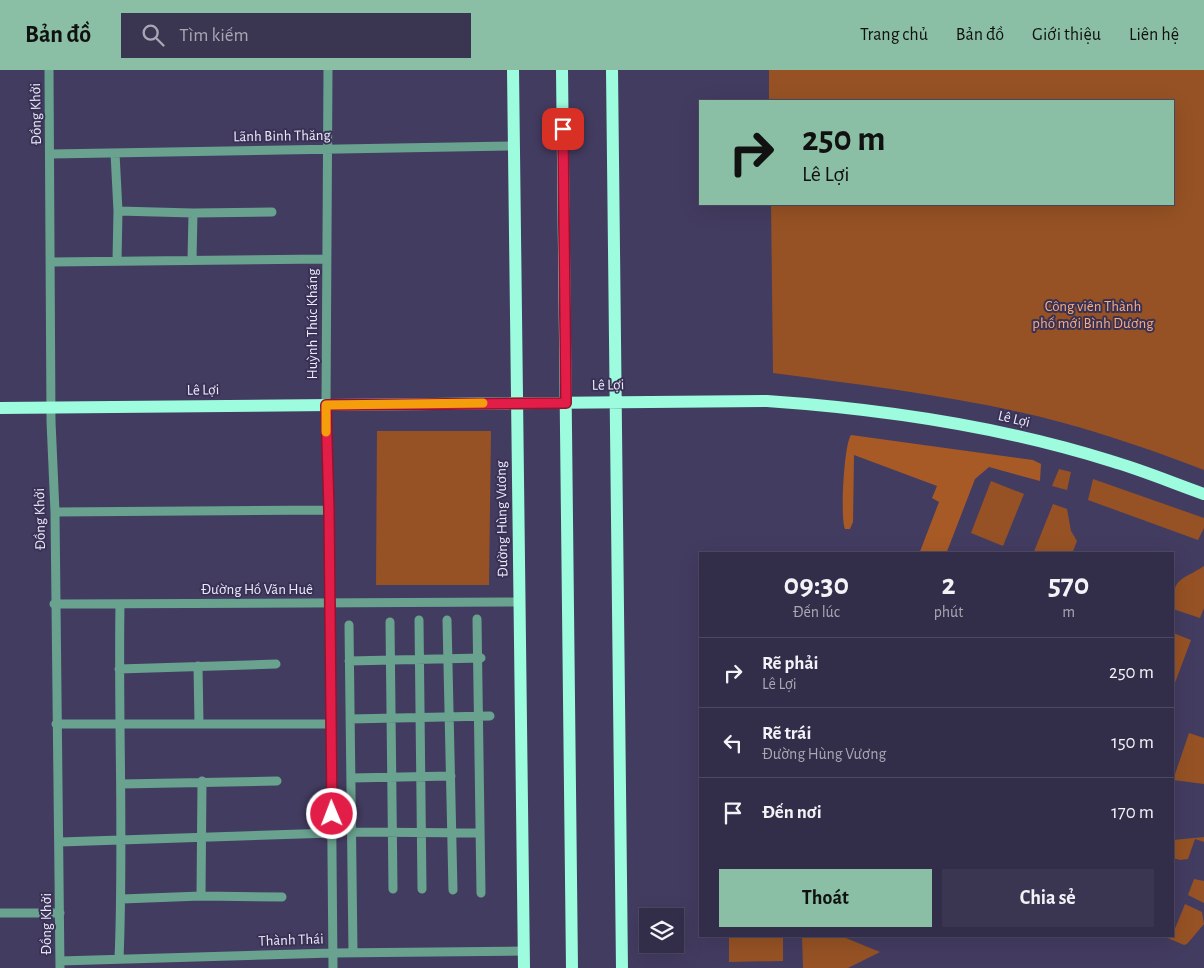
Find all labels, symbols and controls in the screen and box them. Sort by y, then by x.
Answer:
search box [121,13,471,58]
icon: search [139,21,167,49]
text: Bản đồ [25,23,91,47]
text: Tìm kiếm [179,26,249,45]
text: Trang chủ [860,26,928,44]
text: Bản đồ [956,26,1004,44]
text: Giới thiệu [1032,26,1101,44]
text: Liên hệ [1129,26,1179,44]
street label: Đồng Khởi [28,83,44,145]
pin [542,108,584,150]
icon: arrive [549,115,577,143]
icon: right [719,120,784,185]
text: 250 m [802,122,885,157]
street label: Lãnh Binh Thăng [233,128,332,144]
text: Lê Lợi [802,163,850,185]
street label: Huỳnh Thúc Kháng [305,268,320,379]
park label: Công viên Thành phố mới Bình Dương [1032,299,1154,331]
street label: Lê Lợi [592,377,624,393]
street label: Lê Lợi [187,382,219,398]
street label: Lê Lợi [996,408,1032,430]
street label: Đường Hùng Vương [493,460,511,577]
street label: Đồng Khởi [32,488,48,550]
text: 09:30 [784,570,849,600]
text: 2 [941,570,956,600]
text: 570 [1048,570,1089,600]
street label: Đường Hồ Văn Huê [201,582,313,597]
text: Đến lúc [793,604,840,620]
text: phút [934,604,963,620]
text: m [1062,604,1075,620]
text: Rẽ phải [762,654,819,673]
icon: right [719,659,747,687]
text: 250 m [1109,663,1154,682]
text: Lê Lợi [762,676,797,692]
text: Rẽ trái [762,724,811,743]
icon: left [719,729,747,757]
text: 150 m [1111,733,1154,752]
text: Đường Hùng Vương [762,746,886,762]
position arrow [305,787,357,839]
icon: arrive [719,799,747,827]
text: Đến nơi [762,803,822,822]
text: 170 m [1111,803,1154,822]
button: Thoát [719,869,932,927]
button: Chia sẻ [942,869,1154,927]
street label: Đồng Khởi [39,893,54,955]
map controls [639,908,684,953]
button: layers [639,908,684,953]
street label: Thành Thái [258,931,324,949]

